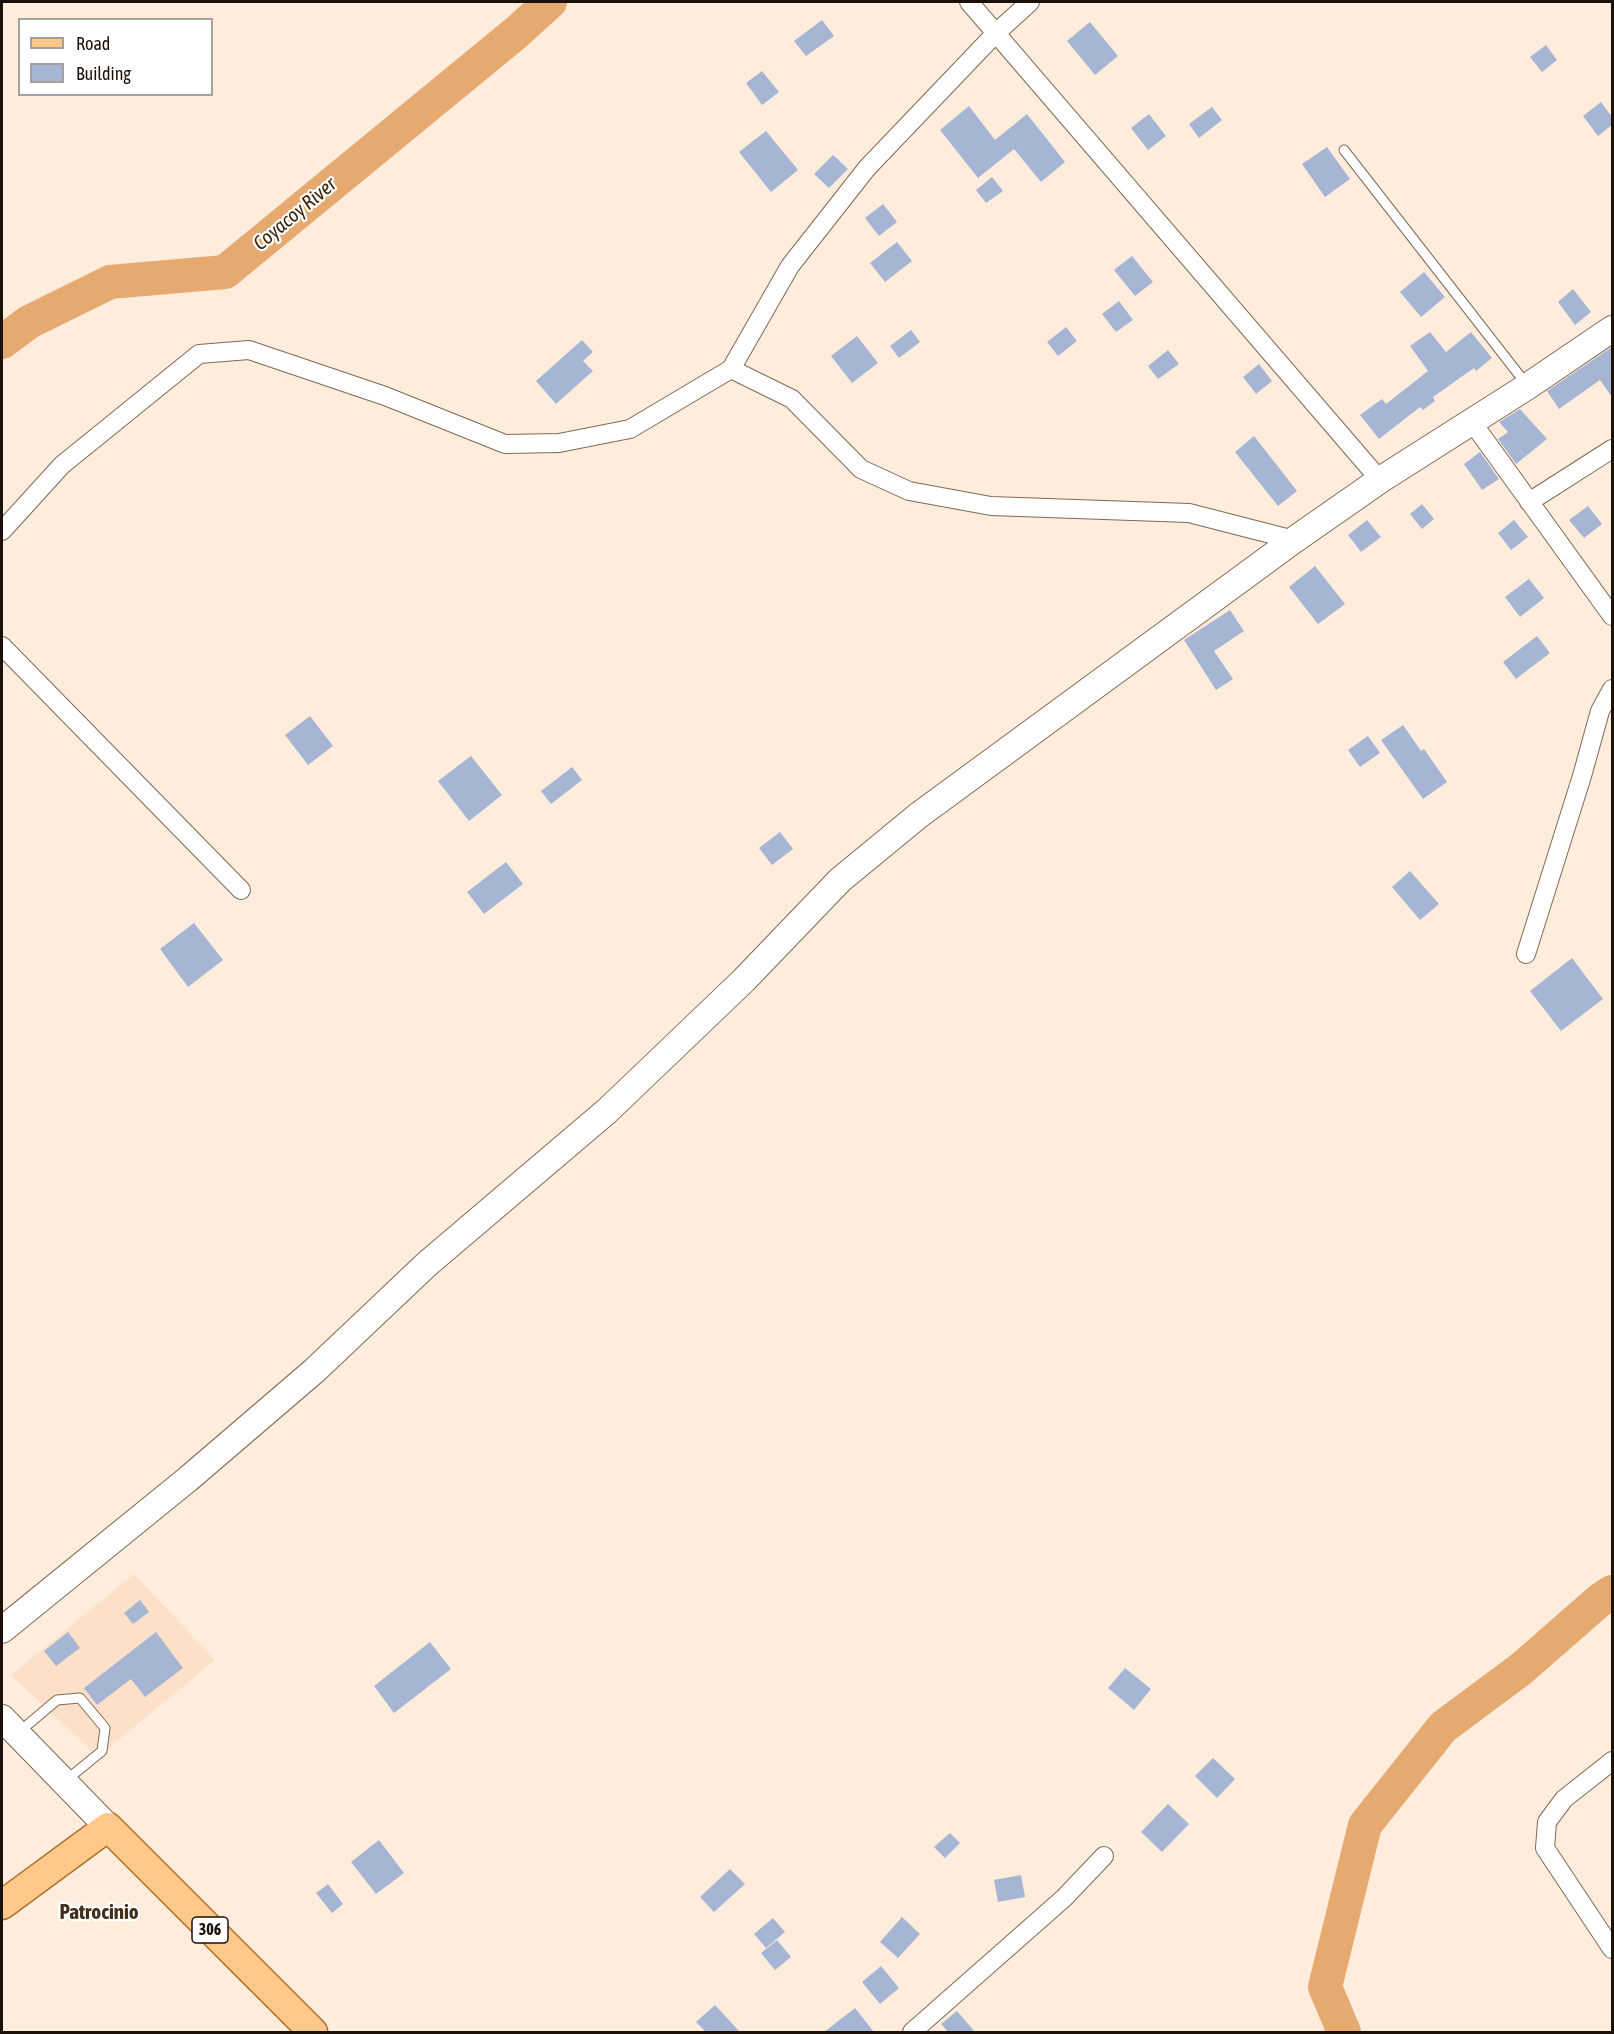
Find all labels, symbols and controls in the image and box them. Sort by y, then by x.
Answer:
legend [18,18,213,96]
text: Road [76,33,110,54]
text: Building [76,63,131,84]
water label: Coyacoy River [249,172,341,256]
district label: Patrocinio [59,1899,139,1925]
road number: 306 [192,1917,228,1943]

